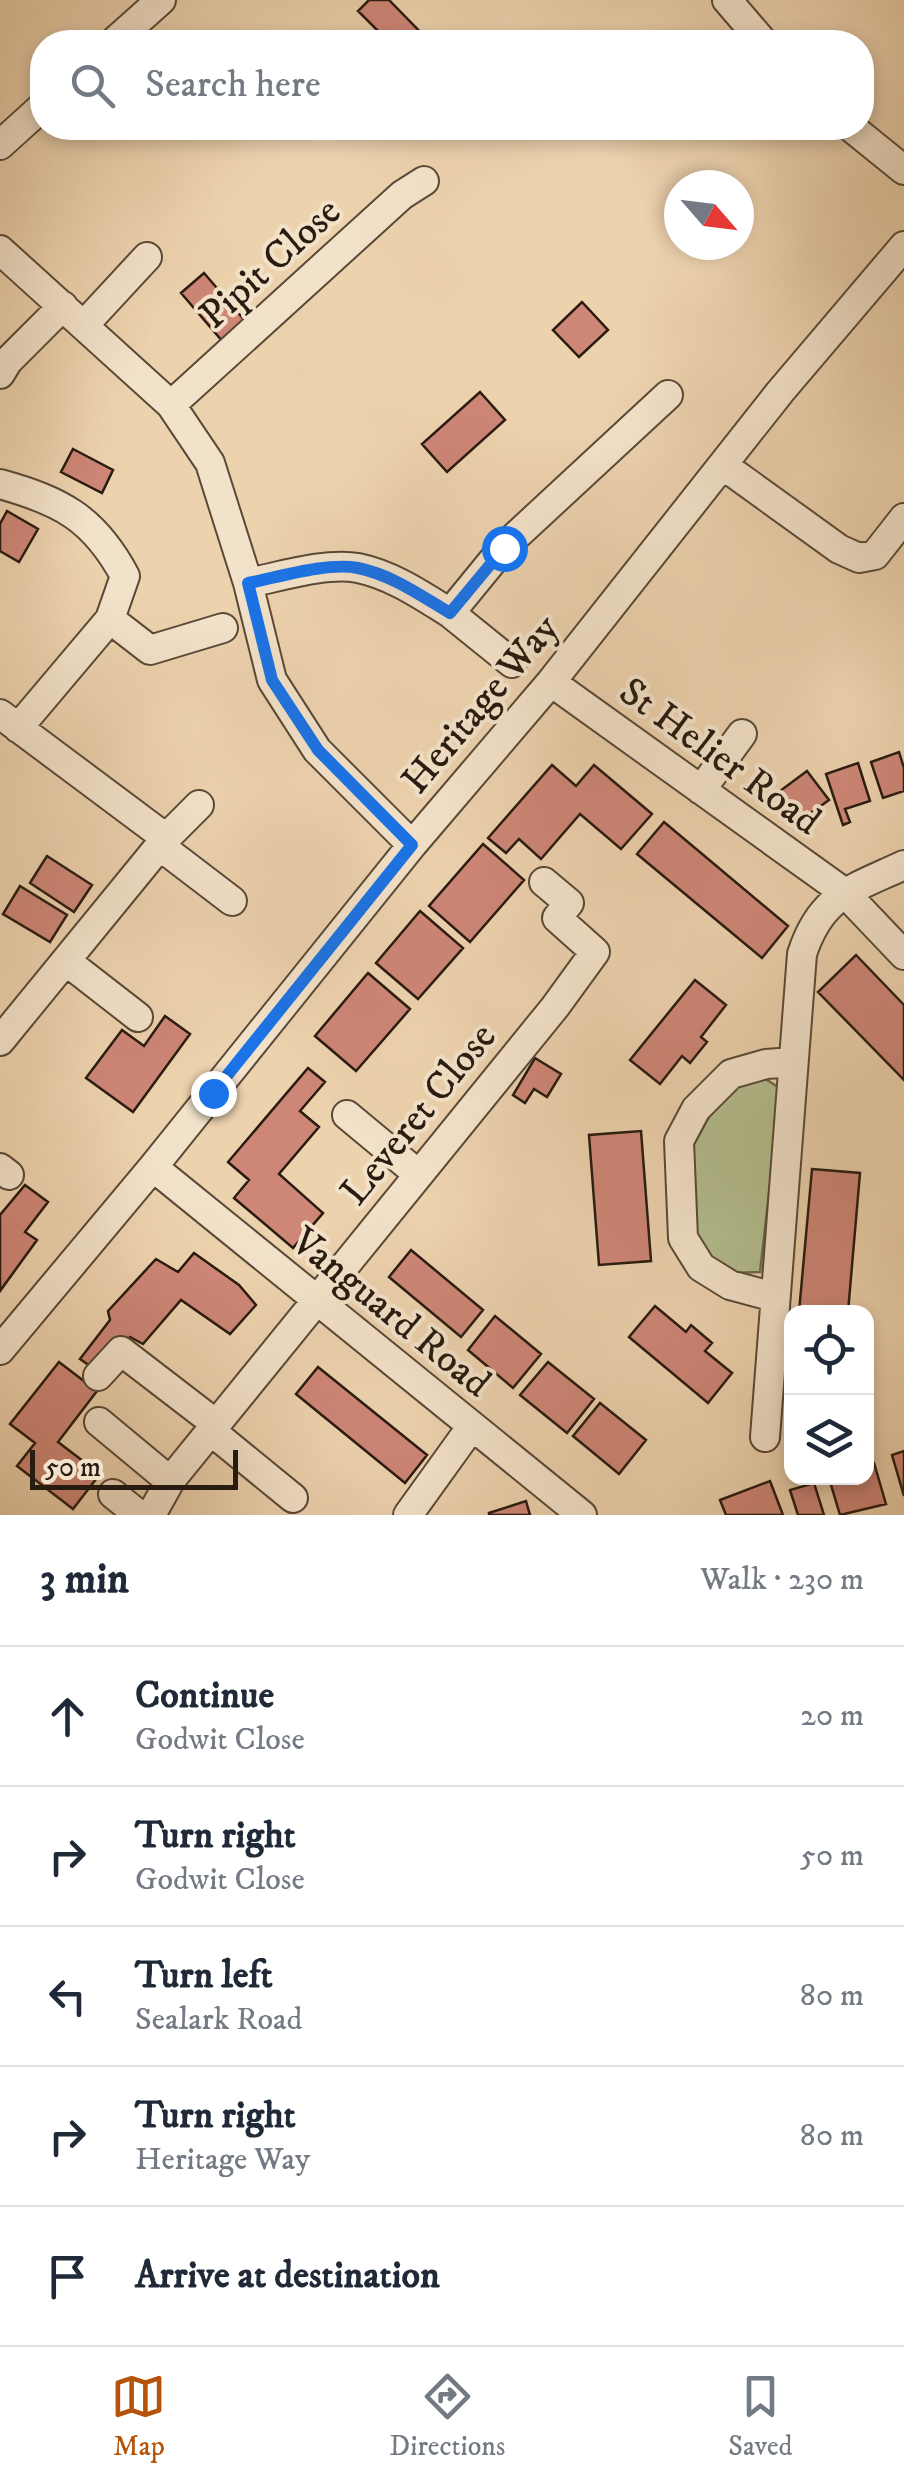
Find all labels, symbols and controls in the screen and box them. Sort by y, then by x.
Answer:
search box [30,30,874,140]
icon: search [65,58,120,113]
text: Search here [145,61,321,109]
north arrow [664,170,754,260]
street label: Pipit Close [190,188,352,341]
route start [482,526,528,572]
street label: Heritage Way [392,604,571,805]
street label: St Helier Road [609,668,830,847]
street label: Leveret Close [331,1014,508,1216]
route end [191,1071,237,1117]
street label: Vanguard Road [279,1217,500,1409]
map controls [784,1305,874,1485]
button: locate [784,1305,874,1395]
button: layers [784,1395,874,1485]
scale bar [30,1445,238,1490]
text: 50 m [45,1450,101,1485]
text: 3 min [40,1554,129,1606]
text: Walk · 230 m [700,1560,864,1600]
text: Continue [135,1672,274,1720]
icon: ahead [40,1689,95,1744]
text: 20 m [800,1696,864,1736]
text: Godwit Close [135,1720,305,1760]
text: Turn right [135,1812,296,1860]
icon: right [40,1829,95,1884]
text: 50 m [800,1836,864,1876]
text: Godwit Close [135,1860,305,1900]
text: Turn left [135,1952,273,2000]
icon: left [40,1969,95,2024]
text: 80 m [800,1976,864,2016]
text: Sealark Road [135,2000,303,2040]
text: Turn right [135,2092,296,2140]
icon: right [40,2109,95,2164]
text: 80 m [800,2116,864,2156]
text: Heritage Way [135,2140,310,2180]
icon: arrive [40,2249,95,2304]
text: Arrive at destination [135,2252,440,2300]
tab: Map [111,2369,166,2464]
tab: Directions [389,2369,505,2464]
tab: Saved [728,2369,793,2464]

